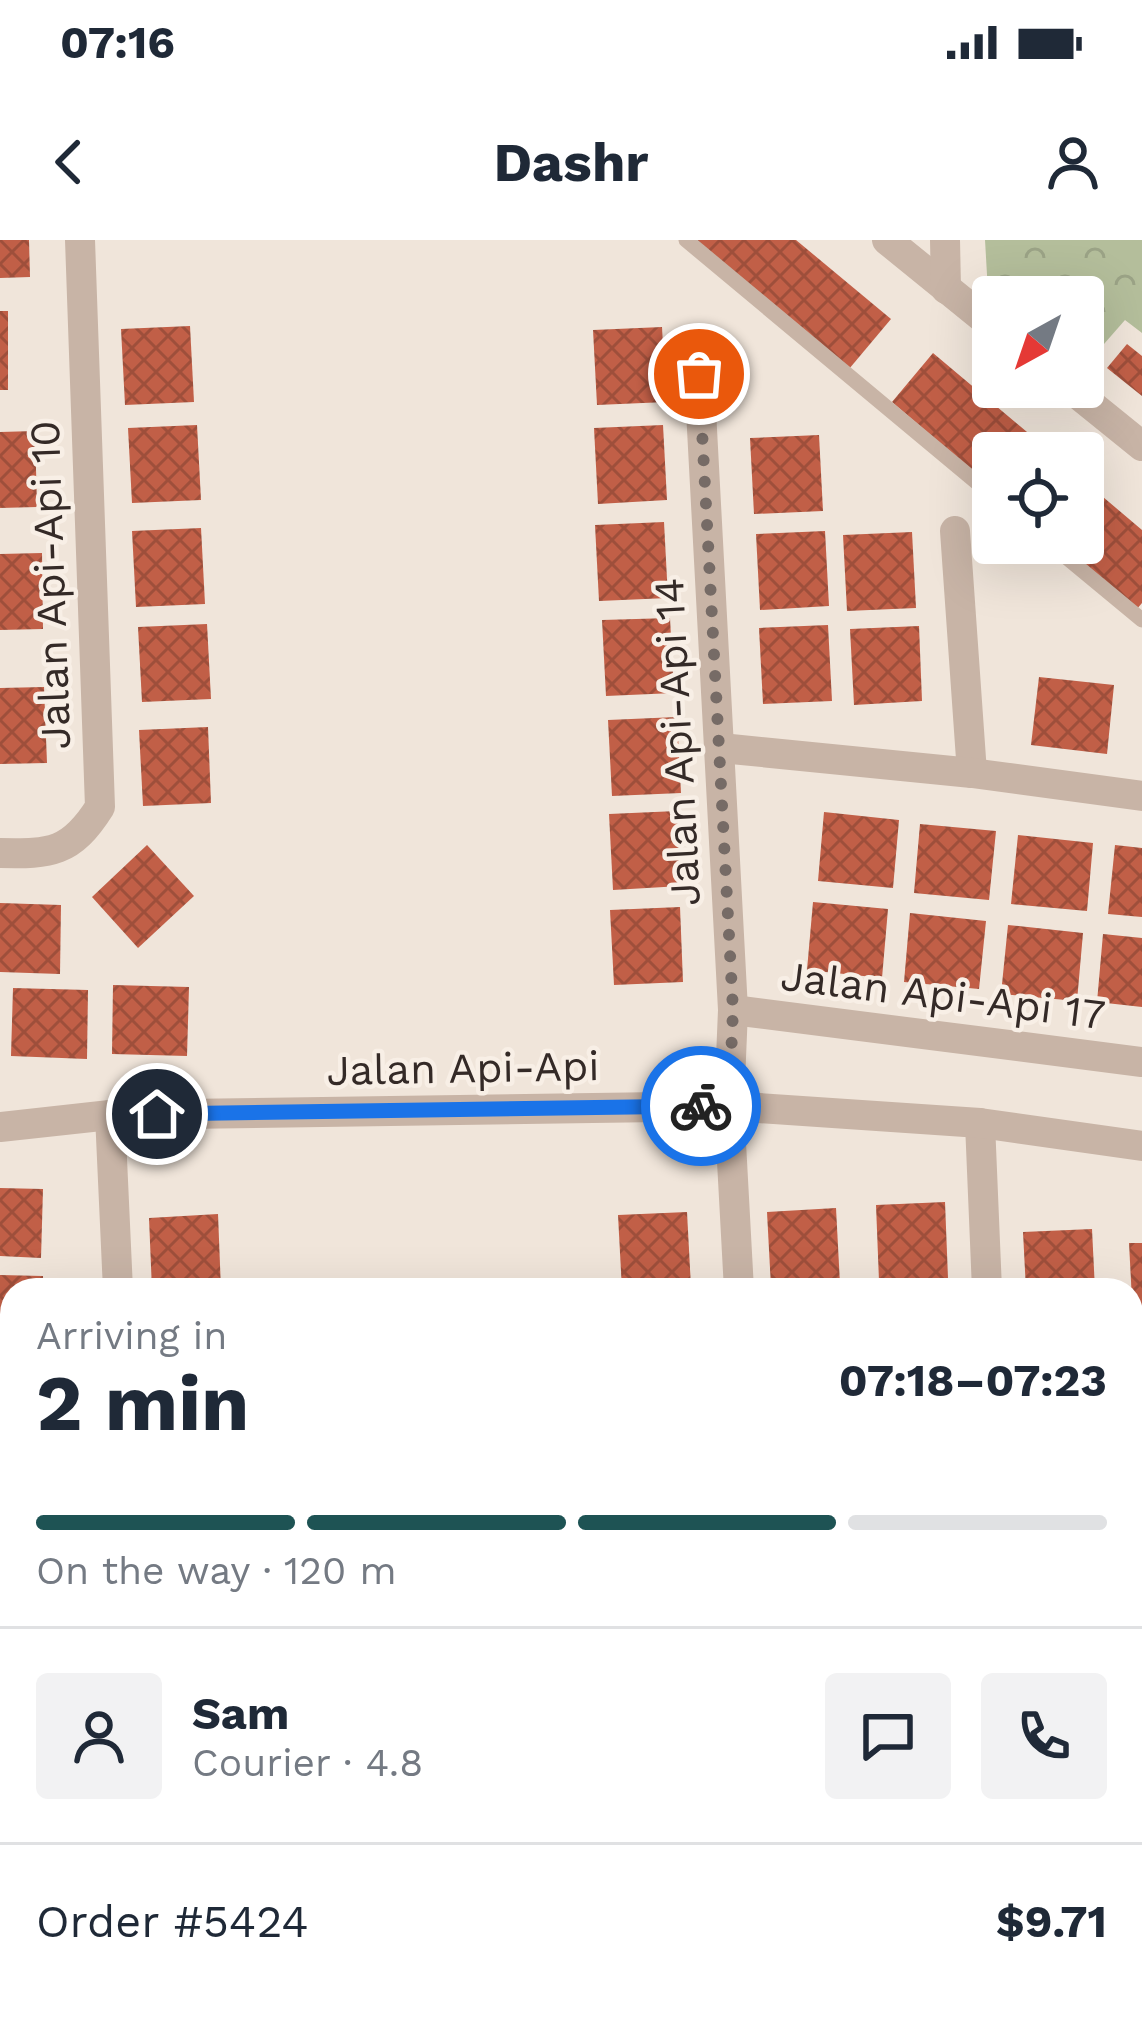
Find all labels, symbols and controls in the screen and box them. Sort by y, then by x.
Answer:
text: 07:16 [60,16,175,69]
icon: back [36,129,102,195]
icon: person [1040,129,1106,195]
text: Dashr [493,131,649,194]
north arrow [972,276,1104,408]
map controls [972,276,1104,564]
pin [648,323,750,425]
icon: bag [666,341,732,407]
street label: Jalan Api-Api 10 [20,420,80,750]
button: locate [972,432,1104,564]
street label: Jalan Api-Api 14 [644,577,710,907]
street label: Jalan Api-Api 17 [778,951,1108,1039]
street label: Jalan Api-Api [326,1041,600,1095]
courier [641,1046,761,1166]
pin [106,1063,208,1165]
icon: bike [668,1073,734,1139]
icon: home [124,1081,190,1147]
text: Arriving in [36,1313,227,1358]
text: 07:18–07:23 [839,1354,1107,1407]
text: 2 min [36,1357,249,1449]
text: On the way · 120 m [36,1548,397,1593]
button: person [36,1673,162,1799]
button: chat [825,1673,951,1799]
button: phone [981,1673,1107,1799]
text: Sam [192,1687,289,1740]
text: Courier · 4.8 [192,1740,423,1785]
text: Order #5424 [36,1895,309,1948]
text: $9.71 [996,1895,1107,1948]

